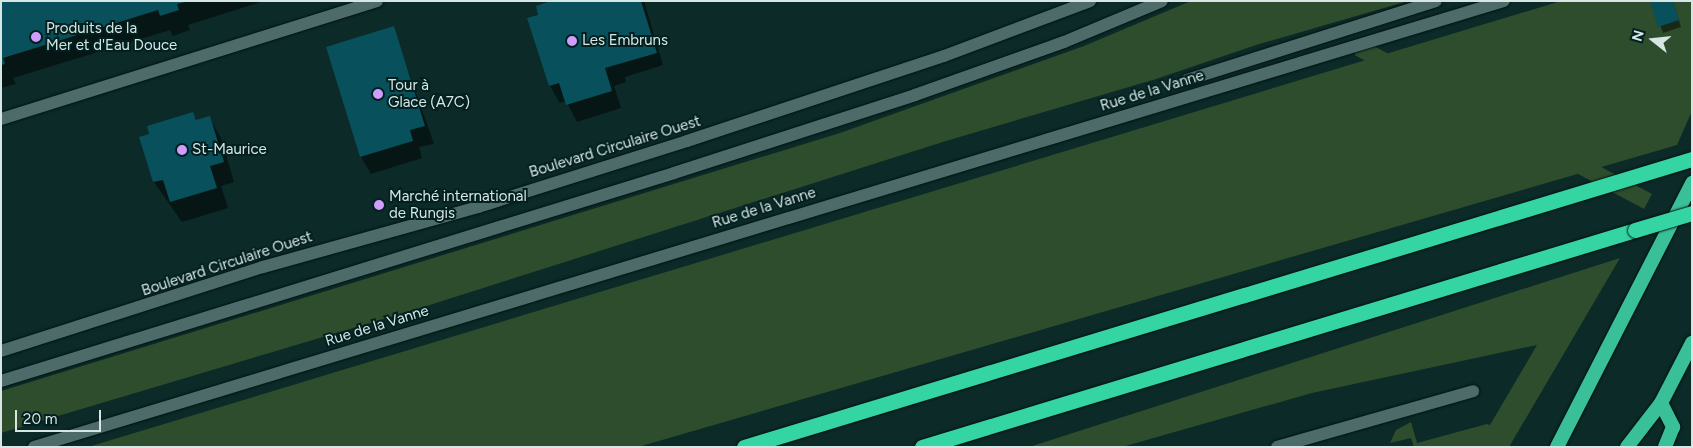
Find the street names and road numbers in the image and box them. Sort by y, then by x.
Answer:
street label: Rue de la Vanne [1098,67,1206,115]
street label: Boulevard Circulaire Ouest [527,112,703,182]
street label: Rue de la Vanne [710,184,818,232]
street label: Boulevard Circulaire Ouest [139,228,315,300]
street label: Rue de la Vanne [323,302,431,350]

